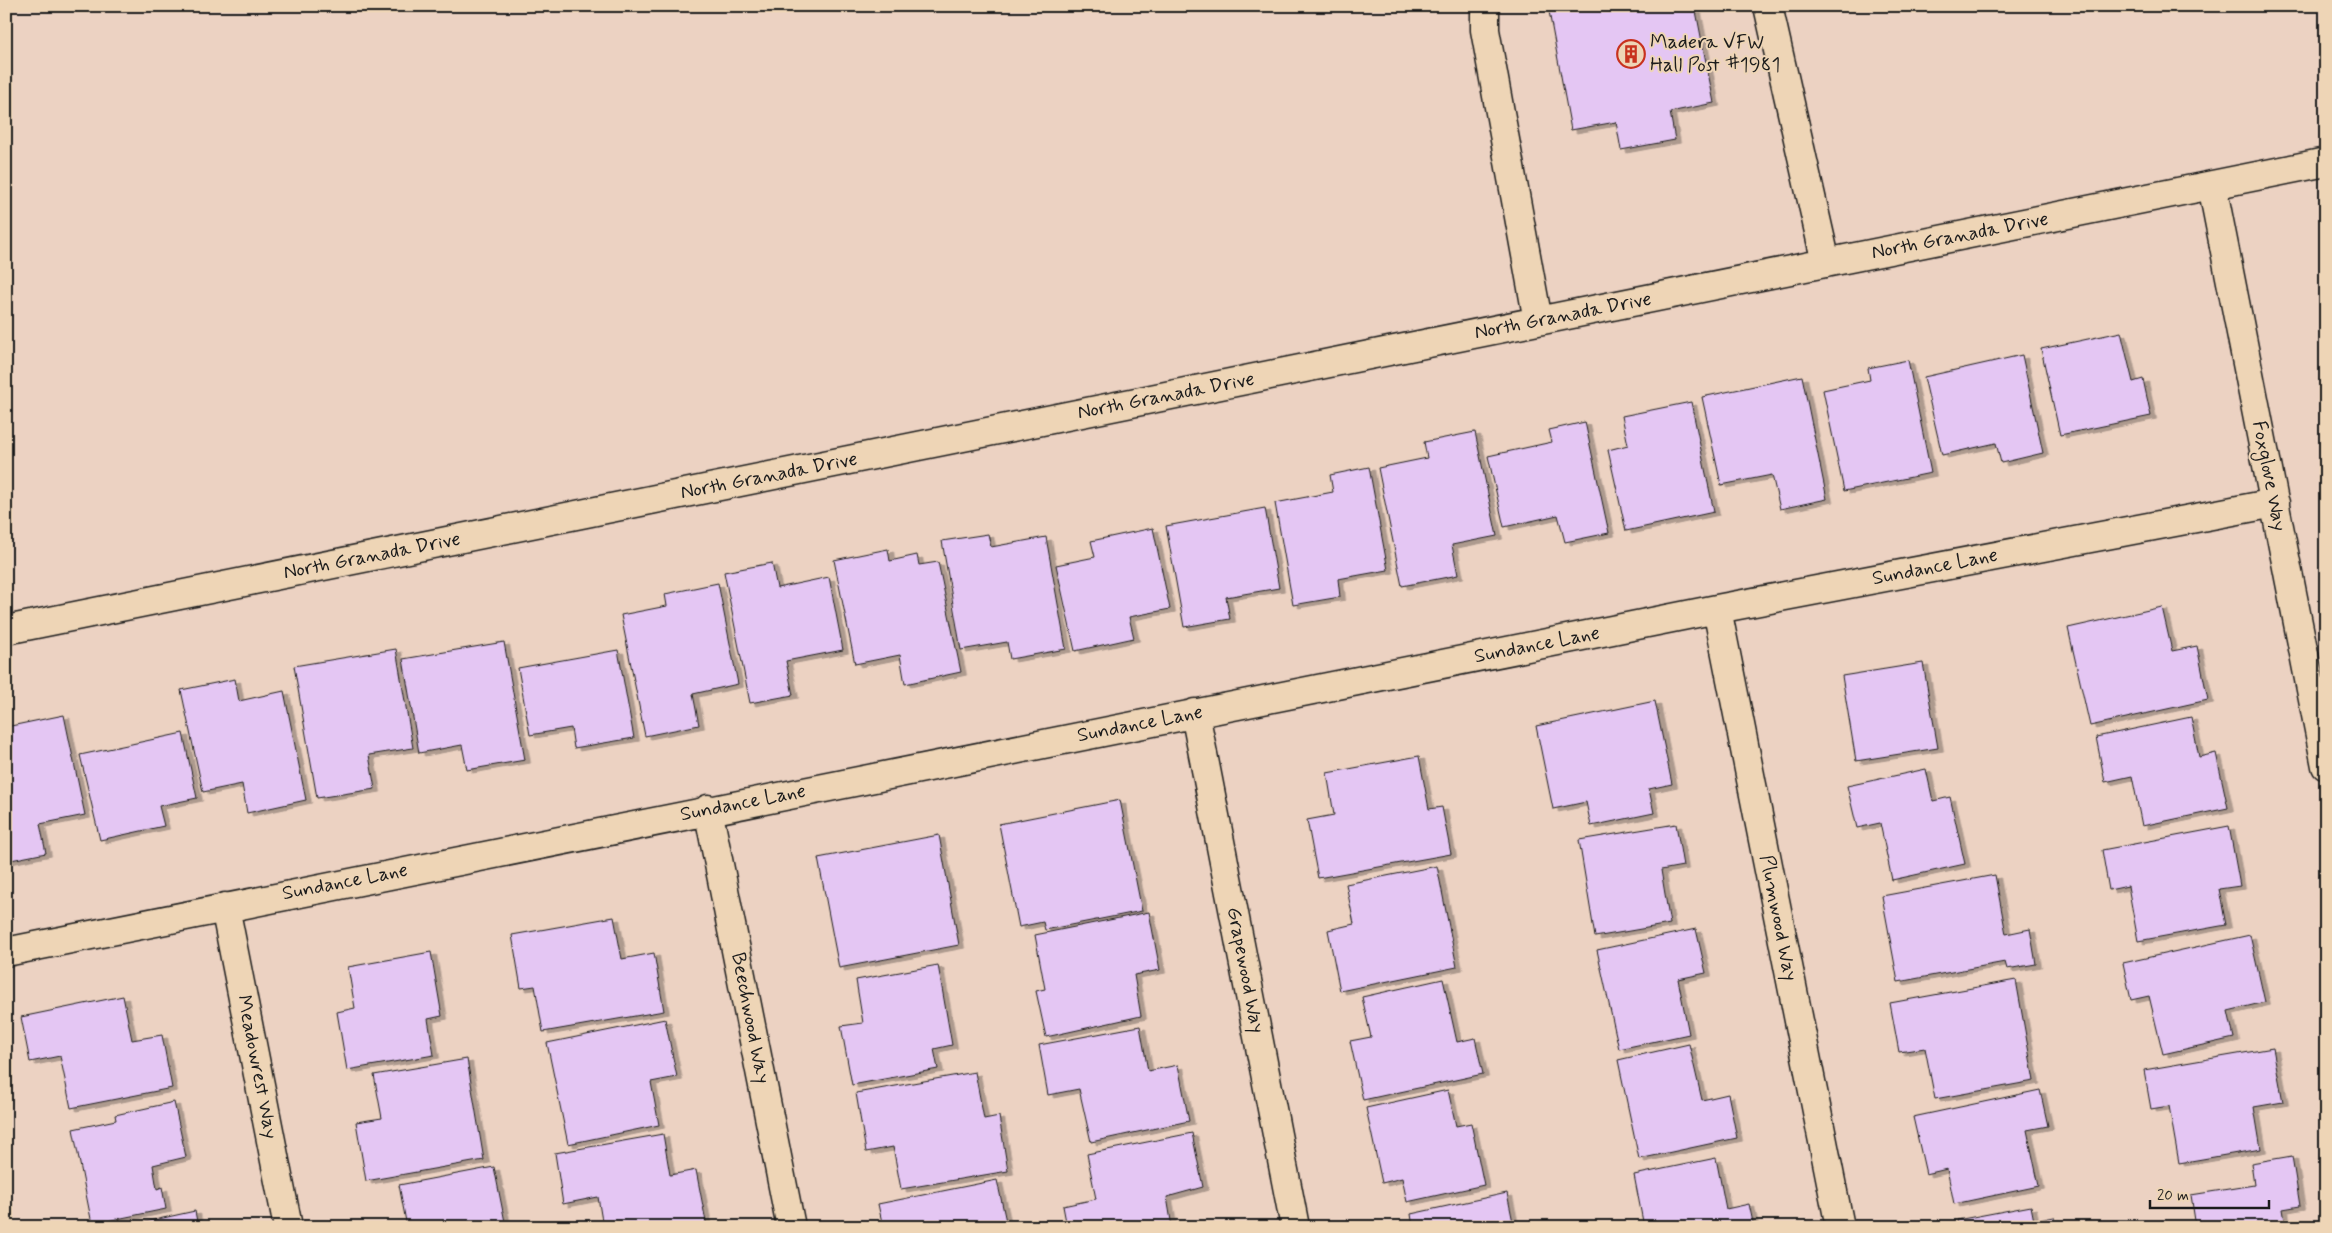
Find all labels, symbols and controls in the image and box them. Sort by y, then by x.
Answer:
place label: Madera VFW Hall Post #1981 [1650,29,1780,79]
building icon: Madera VFW Hall Post #1981 [1616,39,1646,69]
street label: North Granada Drive [1869,206,2051,266]
street label: North Granada Drive [1472,286,1654,346]
street label: North Granada Drive [1075,366,1257,426]
street label: Foxglove Way [2244,418,2293,534]
street label: North Granada Drive [678,446,860,506]
street label: North Granada Drive [281,526,463,586]
street label: Sundance Lane [1870,542,2000,592]
street label: Sundance Lane [1472,620,1602,670]
street label: Sundance Lane [1075,699,1205,749]
street label: Sundance Lane [678,778,808,828]
street label: Plumwood Way [1753,853,1803,983]
street label: Sundance Lane [280,857,410,907]
street label: Grapewood Way [1220,905,1270,1035]
street label: Beechwood Way [724,950,776,1086]
street label: Meadowrest Way [230,993,284,1141]
scale bar [2150,1178,2268,1210]
text: 20 m [2157,1186,2189,1206]

